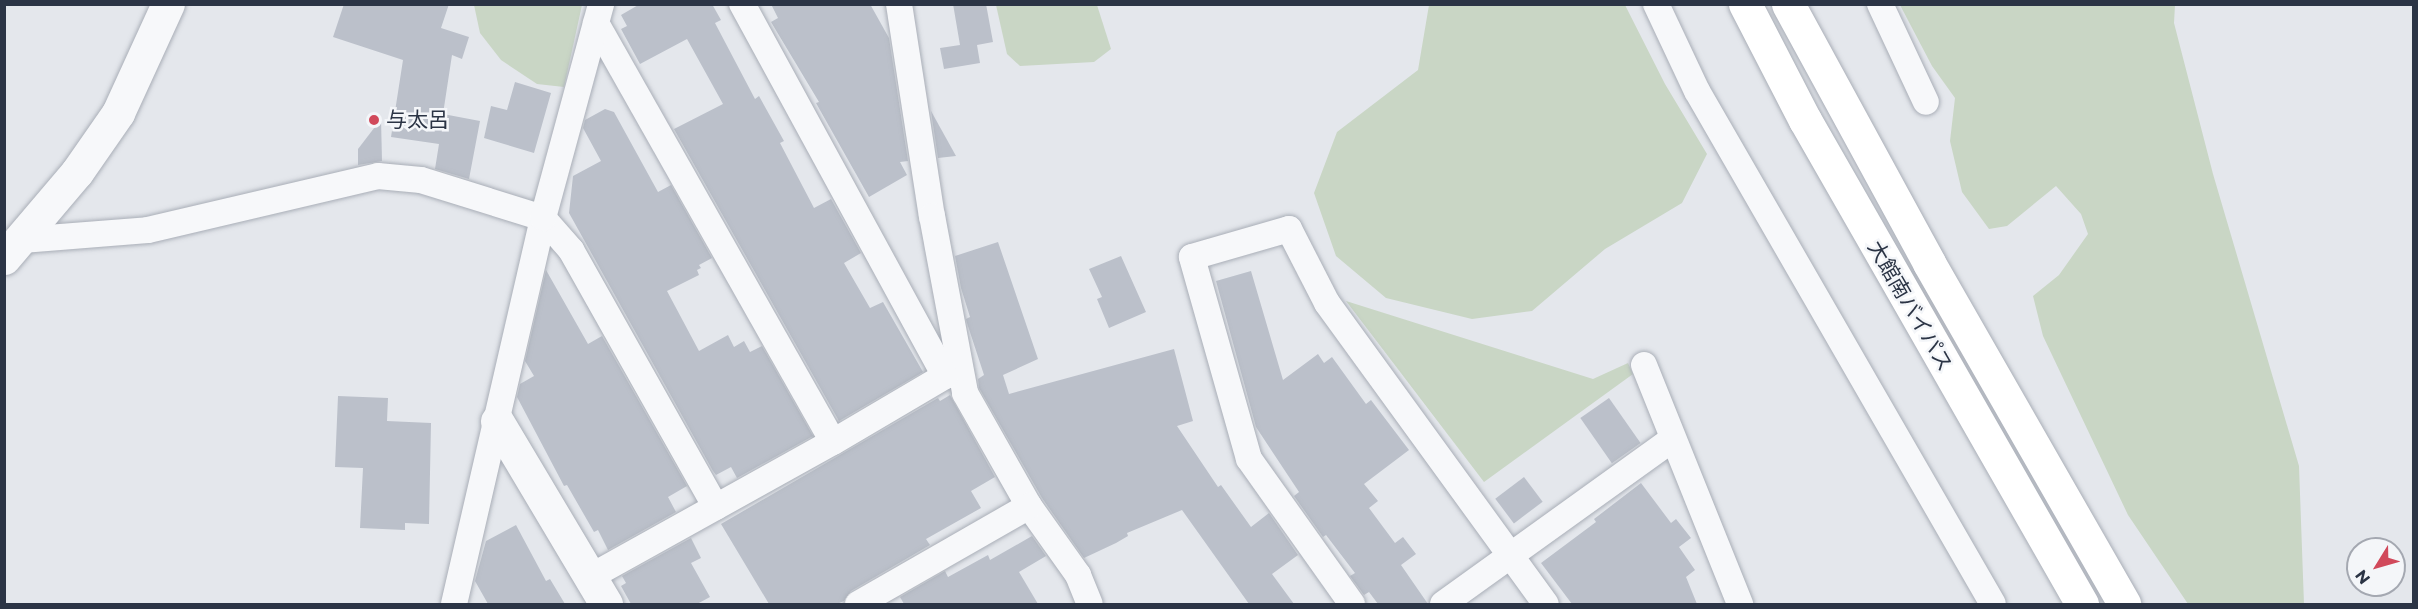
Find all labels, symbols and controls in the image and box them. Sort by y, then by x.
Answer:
place label: 与太呂 [386,107,449,133]
marker: 与太呂 [367,113,381,127]
street label: 大館南バイパス [1862,236,1958,376]
north arrow [2346,537,2406,597]
text: N [2351,566,2374,588]

